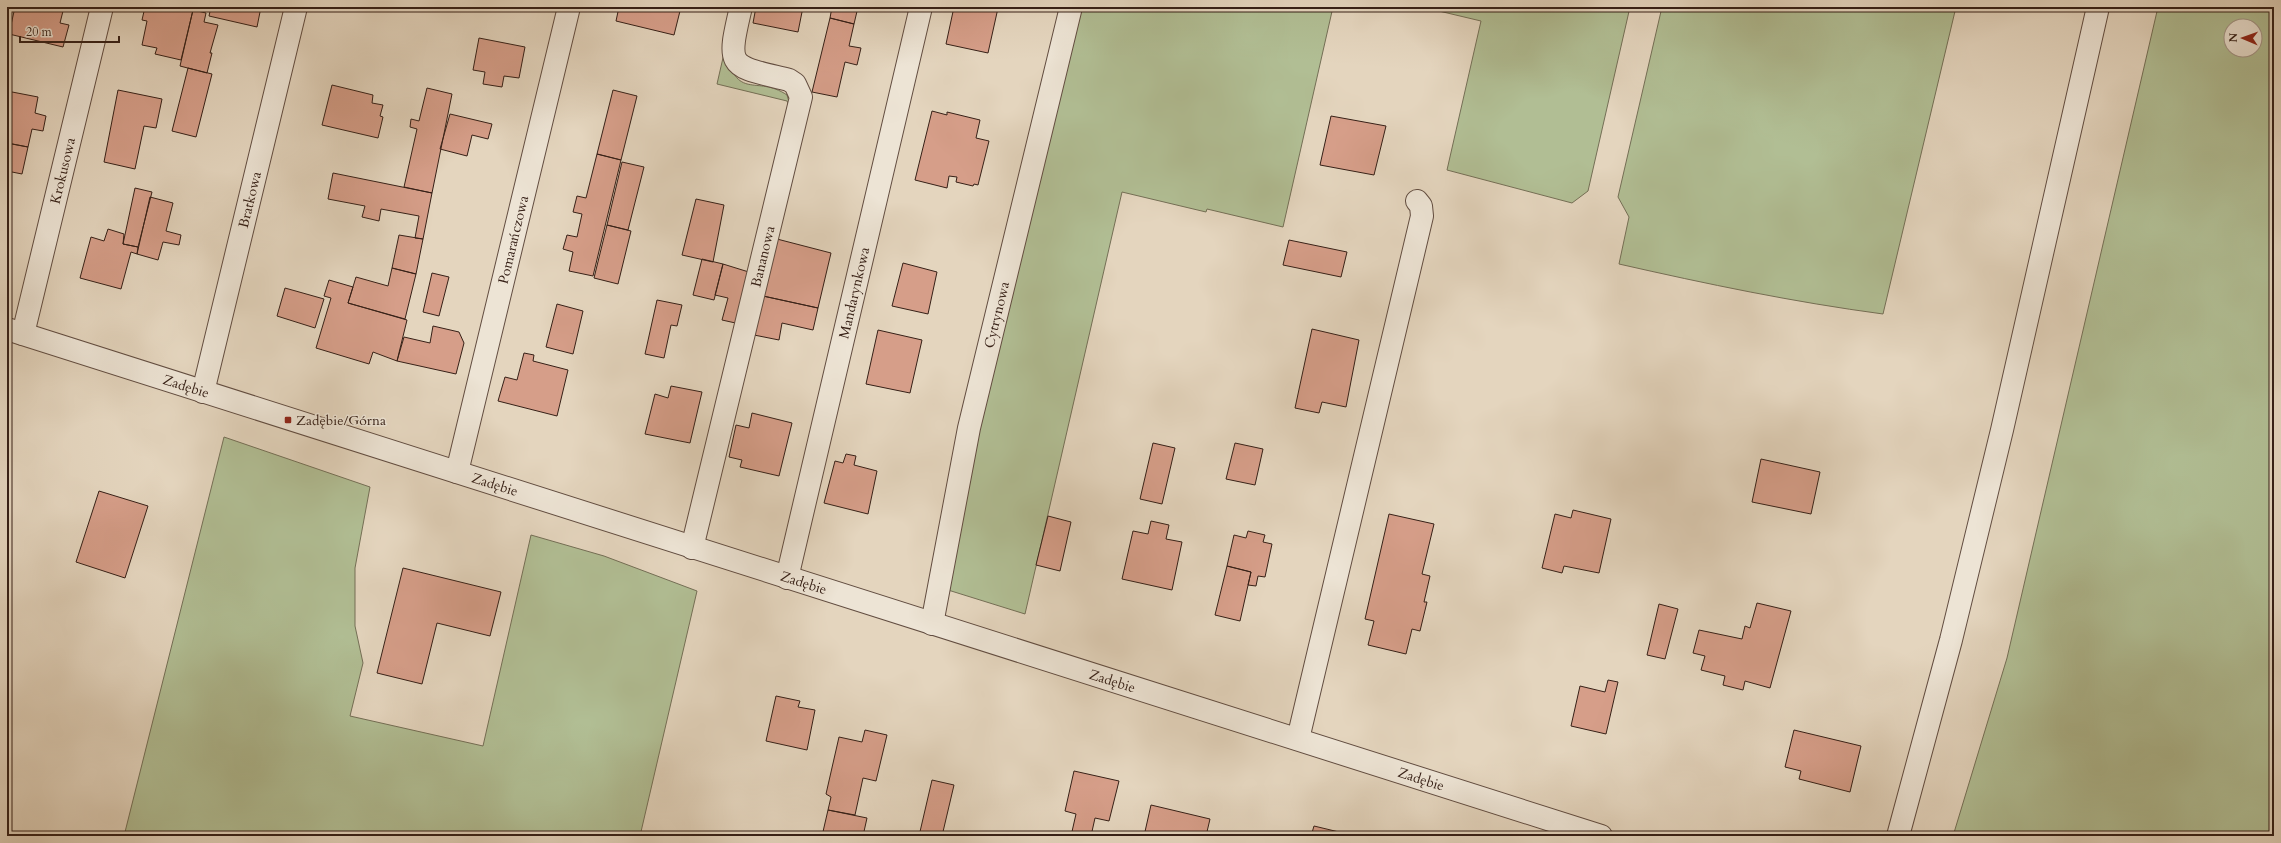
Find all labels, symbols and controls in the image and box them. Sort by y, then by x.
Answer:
scale bar [20,18,119,44]
north arrow [2223,18,2263,58]
text: 20 m [26,24,53,40]
text: N [2226,32,2241,43]
street label: Krokusowa [45,135,80,206]
street label: Bratkowa [234,169,265,230]
street label: Pomarańczowa [493,193,533,286]
street label: Bananowa [746,224,779,289]
street label: Mandarynkowa [834,245,874,340]
street label: Cytrynowa [979,279,1014,350]
street label: Zadębie [161,370,212,402]
place label: Zadębie/Górna [296,411,386,430]
marker: Zadębie/Górna [283,415,293,425]
street label: Zadębie [469,468,521,500]
street label: Zadębie [778,566,829,599]
street label: Zadębie [1087,664,1138,697]
street label: Zadębie [1396,763,1447,795]

